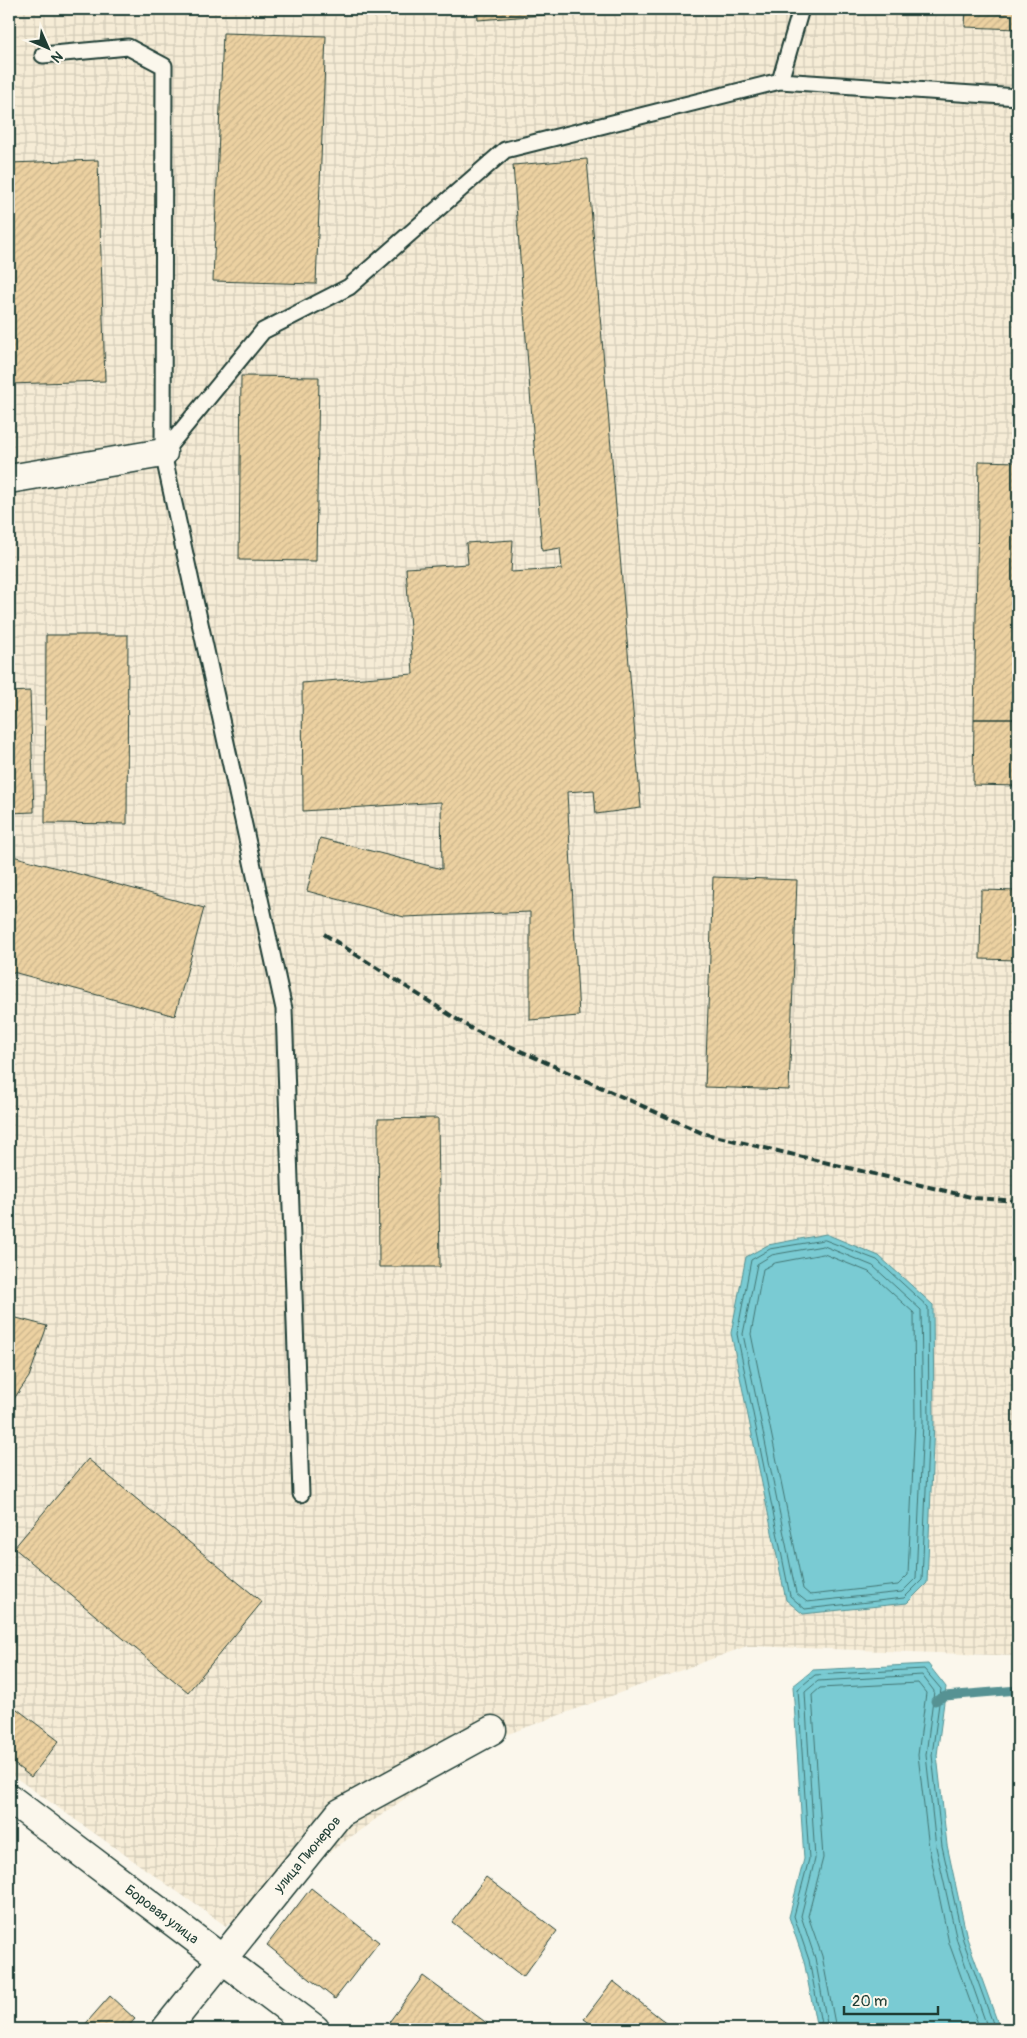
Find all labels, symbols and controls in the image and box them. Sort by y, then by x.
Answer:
north arrow [22,22,72,72]
text: N [47,47,66,66]
street label: улица Пионеров [270,1812,344,1897]
street label: Боровая улица [121,1881,202,1948]
scale bar [844,1983,938,2015]
text: 20 m [852,1992,887,2011]

